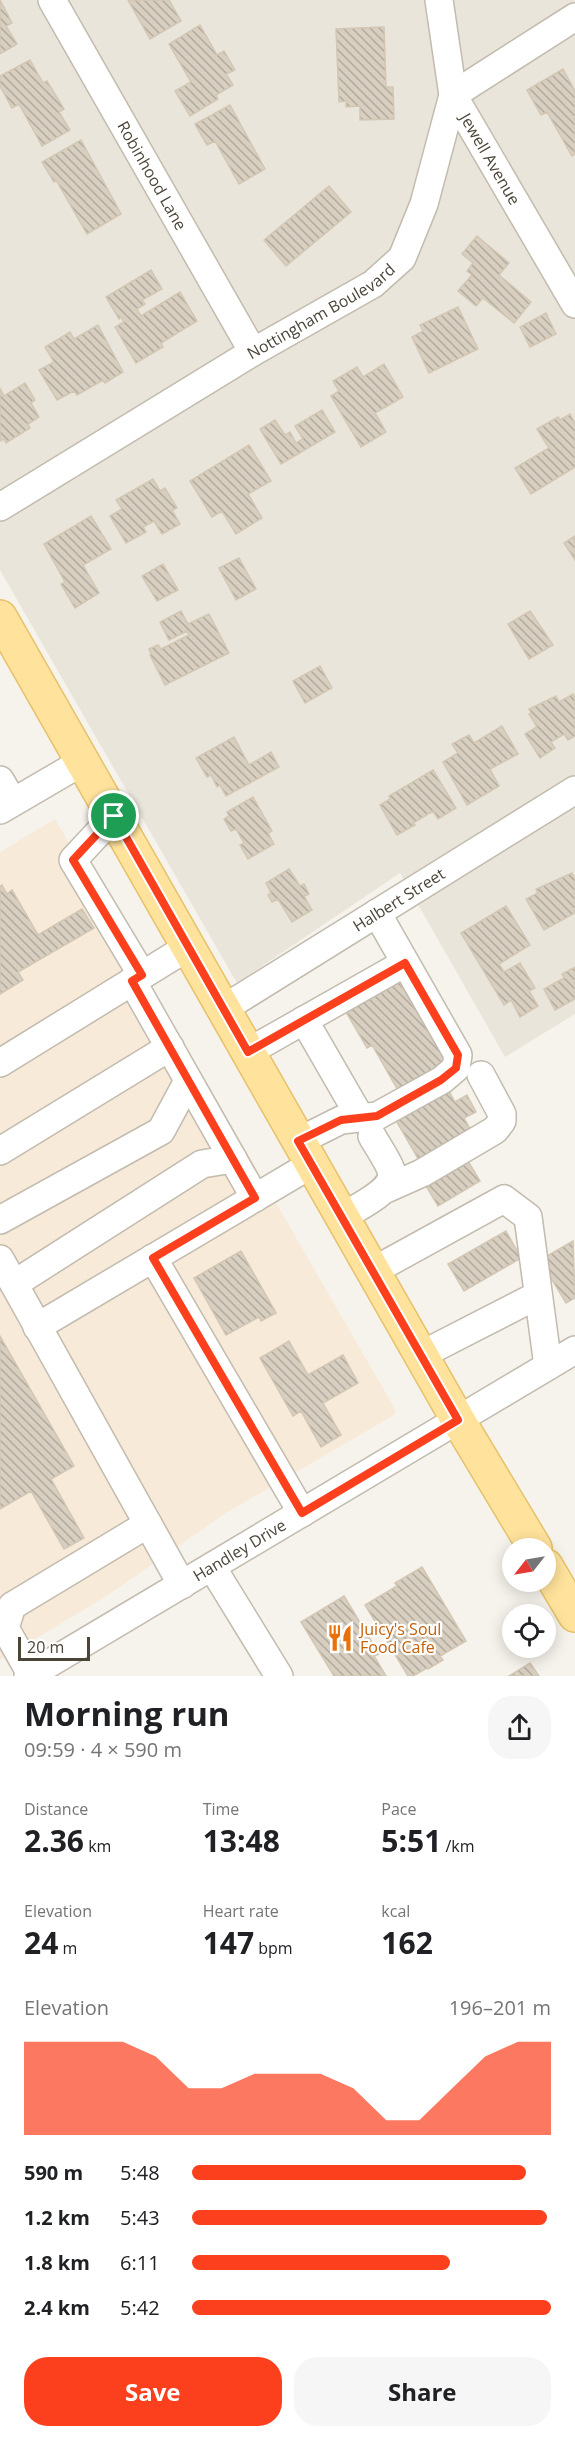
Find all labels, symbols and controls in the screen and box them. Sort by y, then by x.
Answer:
street label: Jewell Avenue [454,107,526,209]
street label: Robinhood Lane [112,117,192,234]
street label: Nottingham Boulevard [243,258,400,364]
pin [88,790,139,841]
icon: arrive [97,799,130,832]
street label: Halbert Street [349,863,449,937]
street label: Handley Drive [189,1514,290,1586]
north arrow [502,1538,556,1592]
map controls [502,1538,556,1658]
button: locate [502,1604,556,1658]
place label: Juicy's Soul Food Cafe [358,1618,441,1658]
restaurant icon: Juicy's Soul Food Cafe [325,1623,355,1653]
scale bar [18,1634,90,1662]
text: 20 m [27,1636,64,1658]
text: Morning run [24,1691,230,1736]
button: share [488,1696,551,1759]
text: 09:59 · 4 × 590 m [24,1736,182,1763]
text: Distance [24,1798,88,1820]
text: Time [203,1798,239,1820]
text: Pace [381,1798,417,1820]
text: 2.36 [24,1820,84,1861]
text: 13:48 [203,1820,280,1861]
text: 5:51 [381,1820,441,1861]
text: km [84,1835,111,1857]
text: /km [441,1835,475,1857]
text: Elevation [24,1900,92,1922]
text: Heart rate [203,1900,279,1922]
text: kcal [381,1900,410,1922]
text: 24 [24,1922,58,1963]
text: 147 [203,1922,254,1963]
text: 162 [381,1922,433,1963]
text: m [58,1937,77,1959]
text: bpm [254,1937,293,1959]
text: Elevation [24,1994,109,2021]
text: 196–201 m [449,1994,551,2021]
text: 590 m [24,2159,83,2186]
text: 5:48 [120,2159,160,2186]
text: 1.2 km [24,2204,90,2231]
text: 5:43 [120,2204,160,2231]
text: 1.8 km [24,2249,90,2276]
text: 6:11 [120,2249,160,2276]
text: 2.4 km [24,2294,90,2321]
text: 5:42 [120,2294,160,2321]
button: Save [24,2357,282,2426]
button: Share [294,2357,551,2426]

